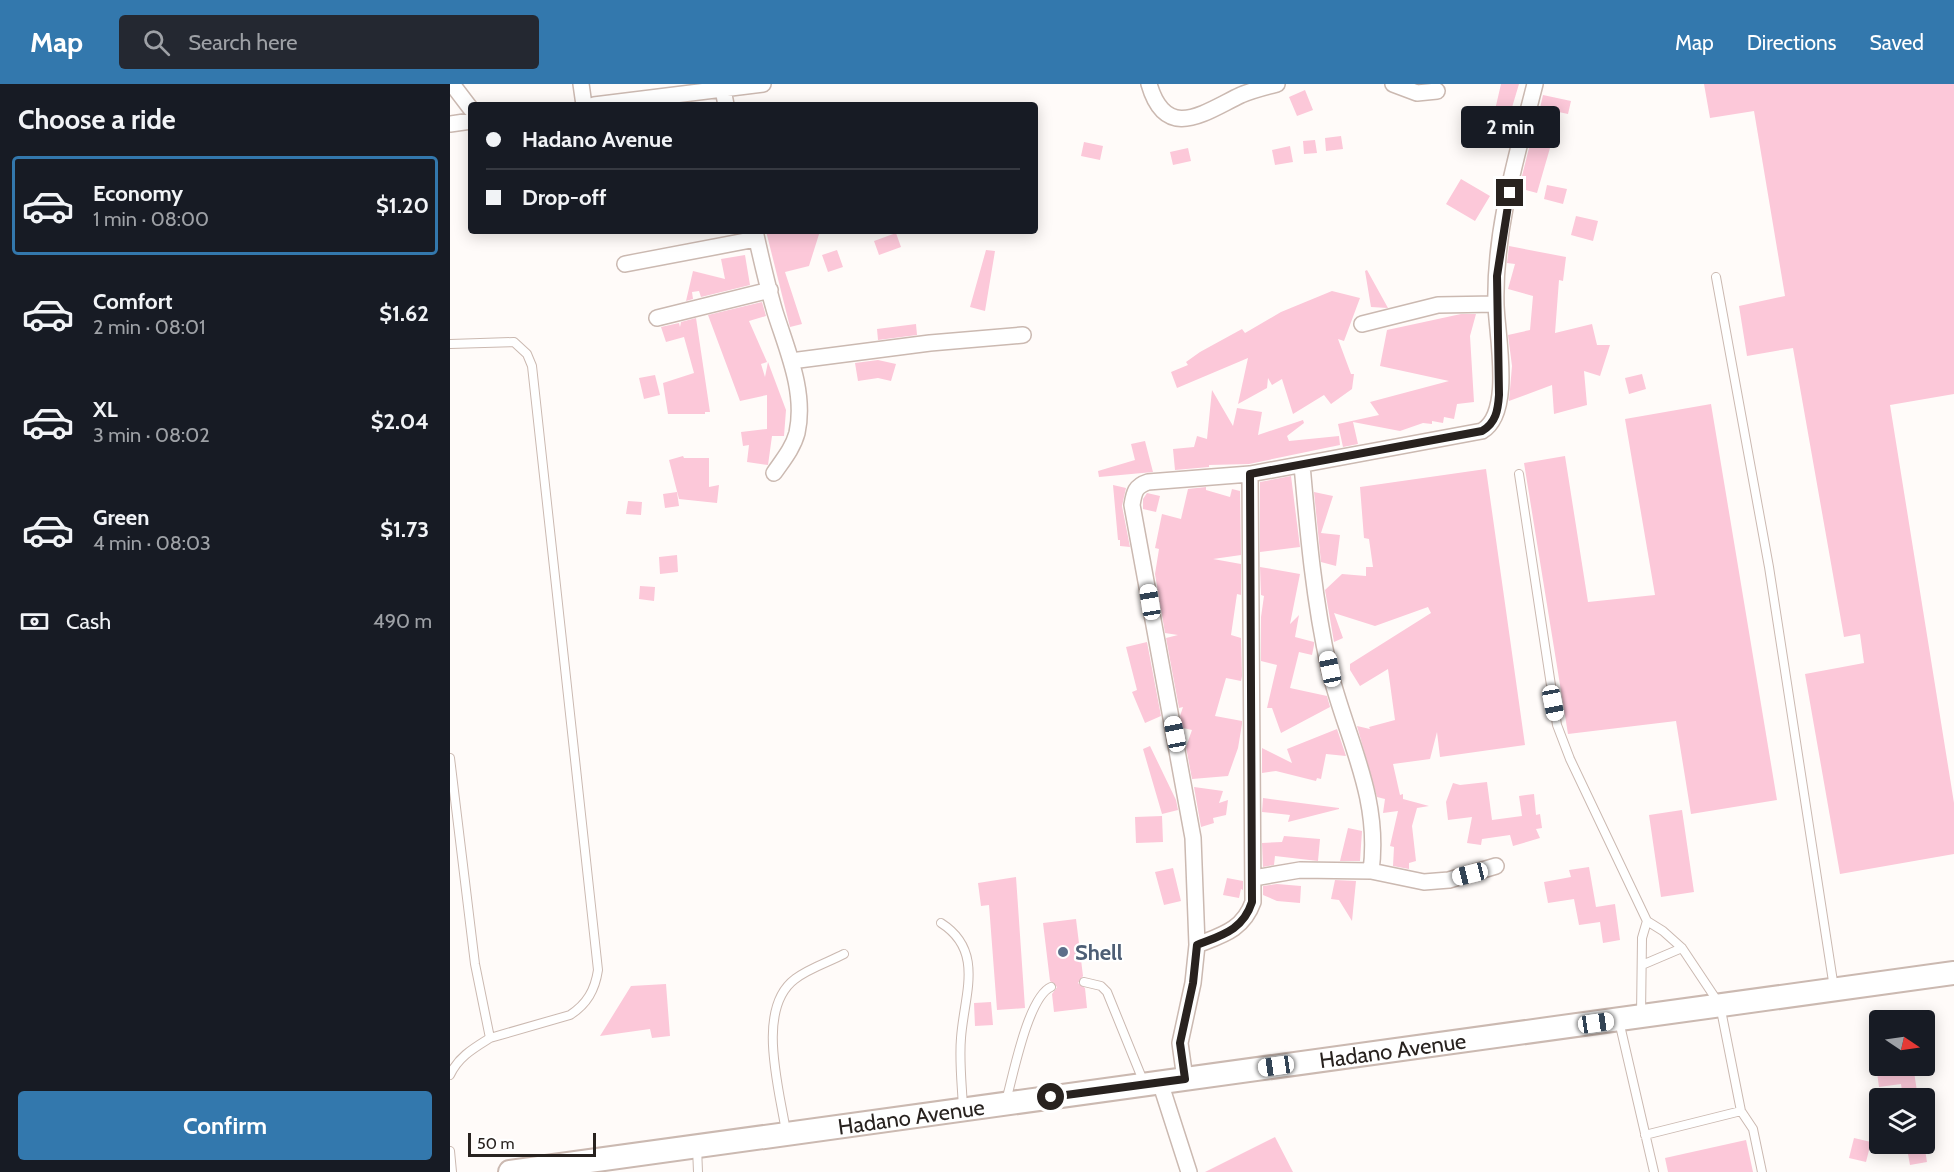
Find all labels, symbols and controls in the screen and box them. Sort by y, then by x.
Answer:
search box [119,15,539,69]
text: Map [30,25,83,59]
icon: search [140,26,173,59]
text: Search here [188,29,297,56]
text: Map [1675,30,1714,55]
text: Directions [1747,30,1836,55]
text: Saved [1869,30,1924,55]
text: Choose a ride [18,103,176,136]
callout: 2 min [1460,106,1560,148]
text: 2 min [1486,115,1535,139]
text: Hadano Avenue [522,126,673,153]
icon: car [21,179,75,233]
route end [1496,179,1523,206]
text: Economy [93,180,183,207]
text: Drop-off [522,184,606,211]
text: $1.20 [376,192,429,219]
text: 1 min · 08:00 [93,207,209,231]
icon: car [21,287,75,341]
text: Comfort [93,288,172,315]
text: $1.62 [379,300,429,327]
text: 2 min · 08:01 [93,315,205,339]
icon: car [21,395,75,449]
text: XL [93,396,118,423]
text: $2.04 [371,408,429,435]
text: 3 min · 08:02 [93,423,210,447]
icon: car [21,503,75,557]
text: Green [93,504,149,531]
text: $1.73 [380,516,429,543]
text: 4 min · 08:03 [93,531,211,555]
car [1138,583,1162,621]
icon: cash [18,605,51,638]
text: Cash [66,608,111,635]
text: 490 m [373,609,432,633]
car [1317,650,1343,688]
car [1541,684,1565,722]
car [1163,715,1187,753]
car [1450,861,1490,887]
place label: Shell [1075,939,1123,966]
marker: Shell [1056,945,1070,959]
north arrow [1869,1010,1935,1076]
map controls [1869,1010,1935,1154]
car [1577,1012,1615,1034]
street label: Hadano Avenue [1318,1027,1468,1074]
car [1257,1055,1295,1077]
route start [1037,1083,1064,1110]
button: layers [1869,1088,1935,1154]
button: Confirm [18,1091,432,1160]
street label: Hadano Avenue [836,1093,986,1140]
scale bar [468,1130,596,1158]
text: 50 m [477,1134,514,1153]

